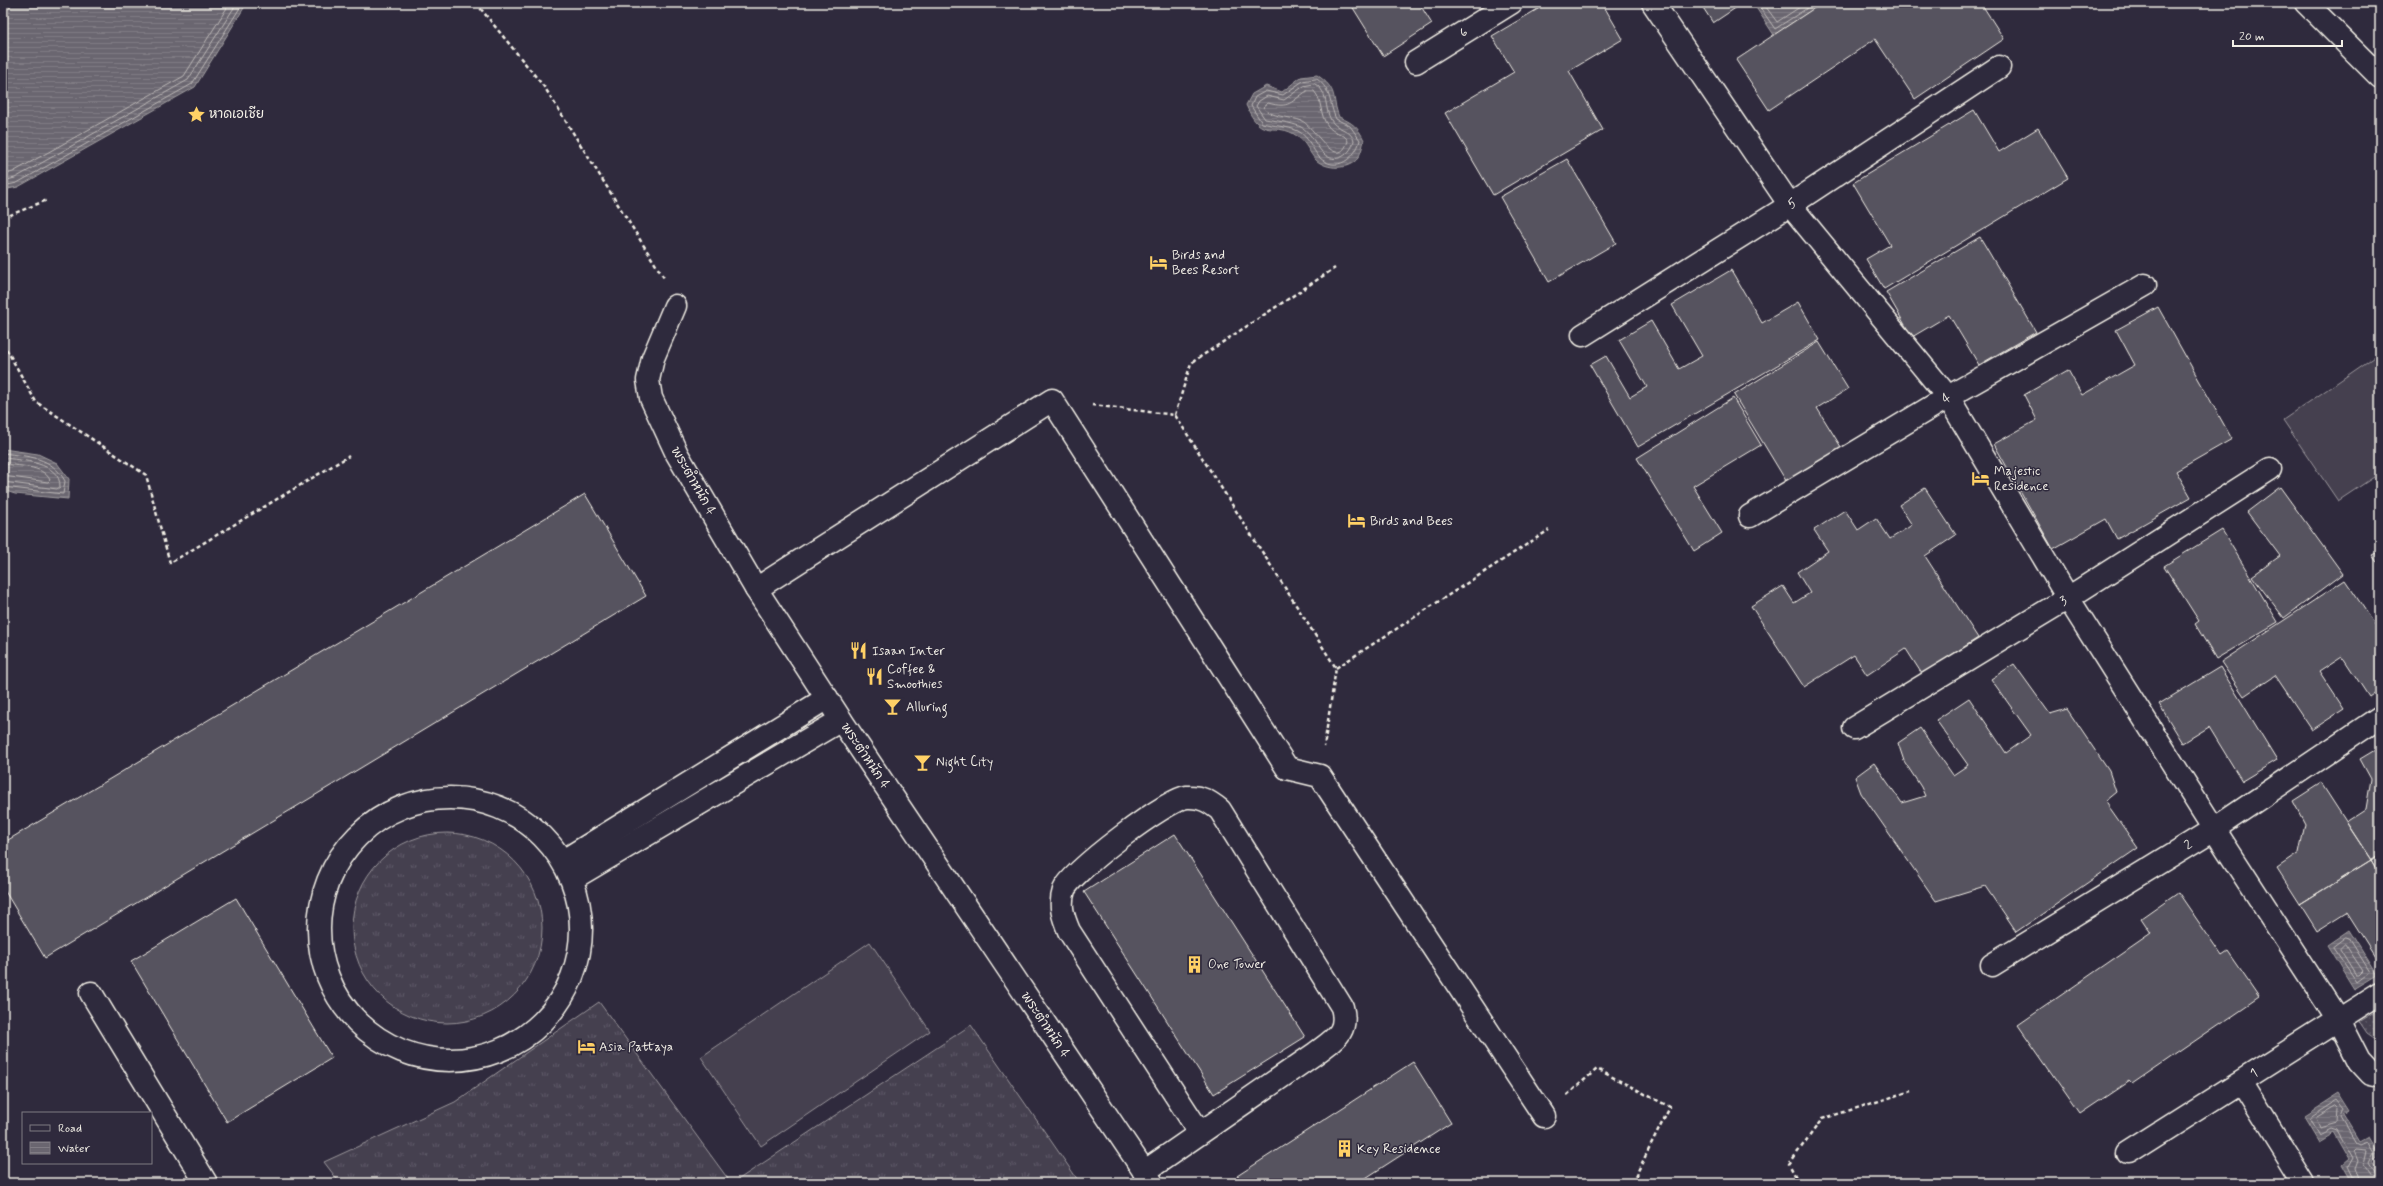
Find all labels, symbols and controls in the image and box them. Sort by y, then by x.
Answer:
scale bar [2233,22,2342,48]
street label: 6 [1456,23,1471,41]
text: 20 m [2239,29,2265,45]
place icon: หาดเอเชีย [186,104,206,124]
place label: หาดเอเชีย [209,105,264,123]
street label: 5 [1784,194,1800,213]
place label: Birds and Bees Resort [1172,247,1240,279]
hotel icon: Birds and Bees Resort [1149,252,1169,272]
street label: 4 [1939,389,1954,407]
street label: พระตำหนัก 4 [667,443,721,519]
place label: Majestic Residence [1994,463,2049,495]
hotel icon: Majestic Residence [1971,468,1991,488]
hotel icon: Birds and Bees [1347,511,1367,531]
place label: Birds and Bees [1370,513,1453,530]
street label: 3 [2056,592,2070,610]
restaurant icon: Isaan Inter [849,641,869,661]
place label: Isaan Inter [872,643,945,660]
place label: Coffee & Smoothies [887,661,943,693]
restaurant icon: Coffee & Smoothies [864,666,884,686]
bar icon: Alluring [883,697,903,717]
place label: Alluring [906,699,948,718]
street label: พระตำหนัก 4 [837,719,894,793]
bar icon: Night City [913,752,933,772]
place label: Night City [936,754,993,773]
street label: 2 [2181,836,2196,854]
building icon: One Tower [1185,954,1205,974]
place label: One Tower [1208,956,1267,973]
street label: พระตำหนัก 4 [1017,988,1074,1062]
hotel icon: Asia Pattaya [576,1037,596,1057]
place label: Asia Pattaya [599,1039,673,1056]
street label: 1 [2247,1064,2261,1082]
legend [22,1112,152,1164]
text: Road [58,1121,82,1137]
building icon: Key Residence [1334,1139,1354,1159]
text: Water [58,1141,90,1157]
place label: Key Residence [1357,1141,1441,1158]

